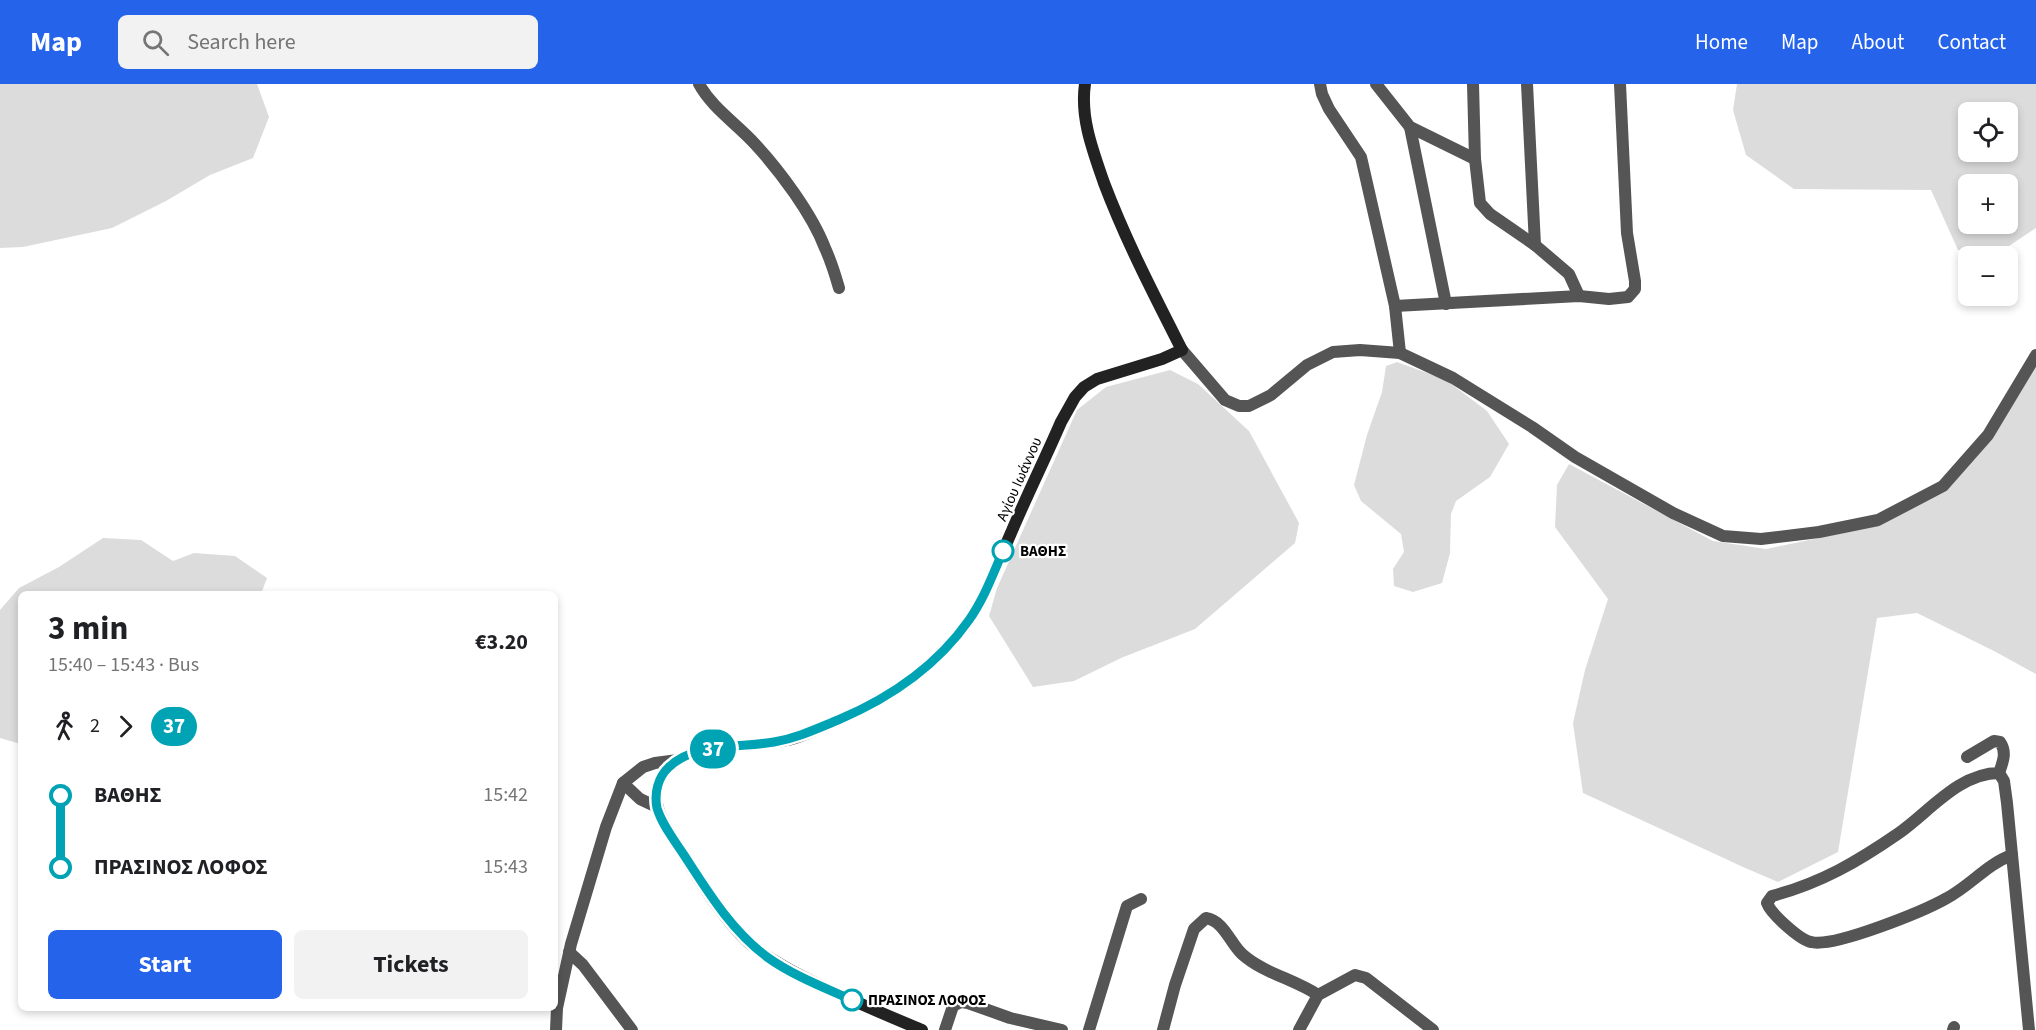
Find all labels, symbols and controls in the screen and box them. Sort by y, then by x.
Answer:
search box [118,15,538,69]
text: Map [30,22,82,62]
icon: search [139,26,172,59]
text: Search here [187,26,296,58]
text: Home [1695,27,1748,57]
text: Map [1781,27,1819,57]
text: About [1852,27,1904,57]
text: Contact [1937,27,2006,57]
map controls [1958,102,2018,306]
button: locate [1958,102,2018,162]
button: + [1958,174,2018,234]
button: − [1958,246,2018,306]
street label: Αγίου Ιωάννου [992,434,1047,525]
marker: ΒΑΘΗΣ [992,540,1014,562]
place label: ΒΑΘΗΣ [1020,541,1066,562]
text: 3 min [48,605,128,652]
text: €3.20 [475,626,528,658]
text: 15:40 – 15:43 · Bus [48,651,199,679]
icon: walk [48,710,81,743]
icon: forward [109,710,142,743]
text: 37 [163,711,185,741]
text: 2 [90,712,100,740]
line badge: 37 [686,730,740,768]
text: 37 [702,734,724,764]
text: ΒΑΘΗΣ [94,779,162,811]
text: 15:42 [483,781,528,809]
text: ΠΡΑΣΙΝΟΣ ΛΟΦΟΣ [94,851,268,883]
text: 15:43 [483,853,528,881]
button: Start [48,930,282,999]
button: Tickets [294,930,528,999]
marker: ΠΡΑΣΙΝΟΣ ΛΟΦΟΣ [841,989,863,1011]
place label: ΠΡΑΣΙΝΟΣ ΛΟΦΟΣ [868,990,986,1011]

